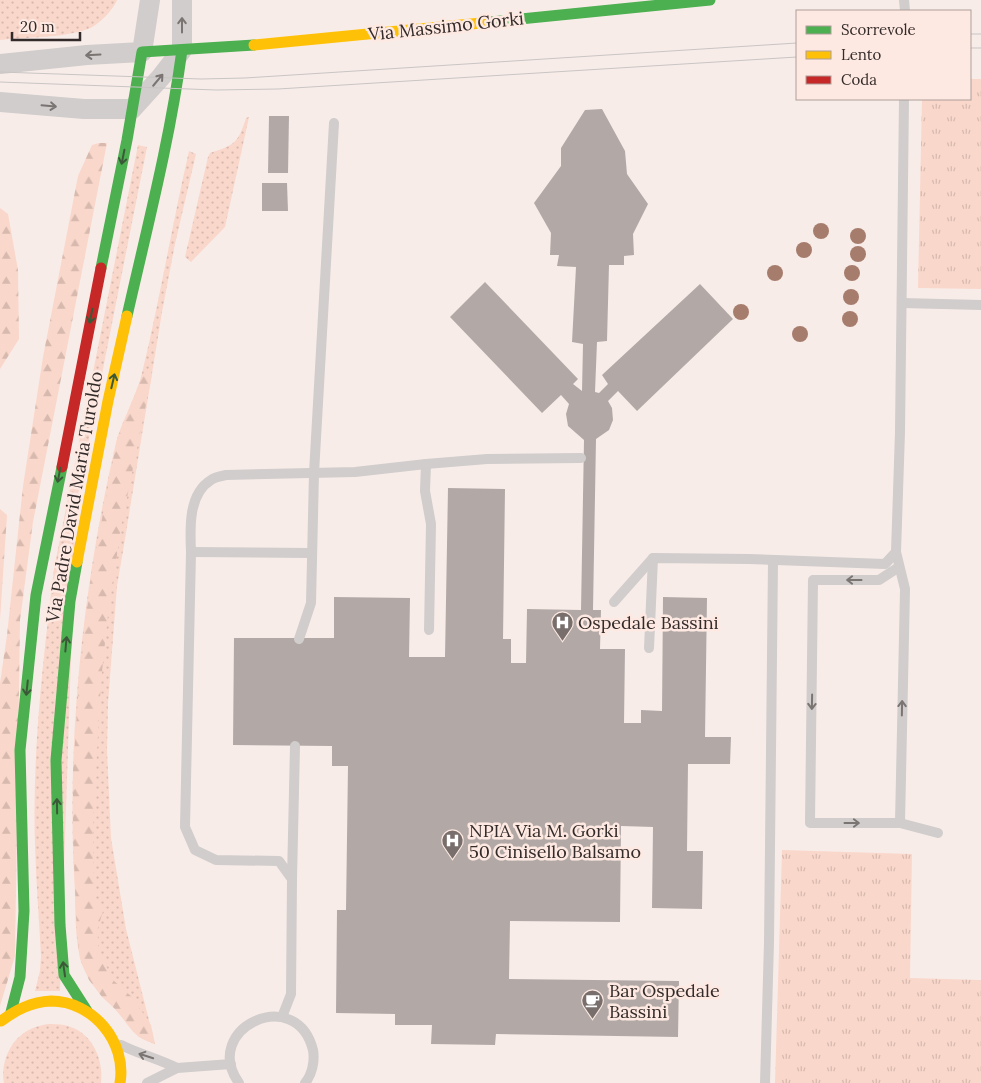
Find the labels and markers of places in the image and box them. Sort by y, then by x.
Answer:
hospital icon: Ospedale Bassini [550,610,574,641]
place label: Ospedale Bassini [578,611,719,634]
place label: NPIA Via M. Gorki 50 Cinisello Balsamo [469,819,641,863]
hospital icon: NPIA Via M. Gorki 50 Cinisello Balsamo [441,828,465,859]
place label: Bar Ospedale Bassini [609,979,720,1023]
cafe icon: Bar Ospedale Bassini [581,988,605,1019]

